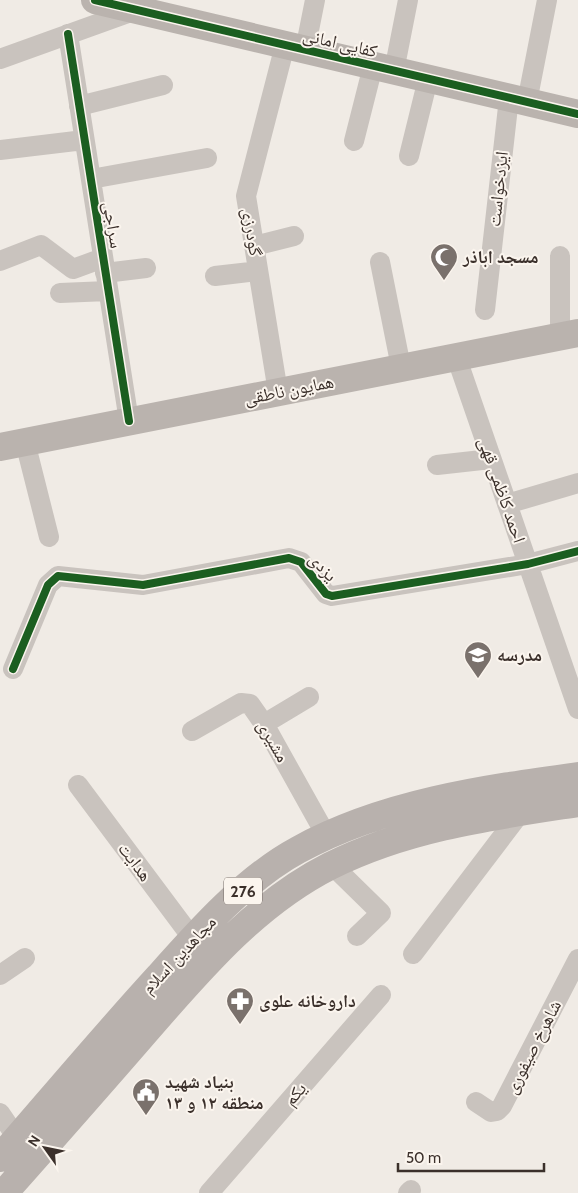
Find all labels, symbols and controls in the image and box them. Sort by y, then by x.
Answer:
street label: کفایی امانی [301,24,380,62]
street label: ایزدخواست [483,150,513,228]
street label: سراجی [98,200,128,250]
street label: گودرزی [237,206,267,258]
mosque icon: مسجد اباذر [429,242,459,281]
place label: مسجد اباذر [462,246,539,268]
street label: همایون ناطقی [242,371,336,409]
street label: احمد کاظمی قهی [474,434,530,546]
street label: یزدی [304,548,342,586]
school or university icon: مدرسه [463,640,493,679]
place label: مدرسه [497,644,542,666]
street label: مشیری [252,716,294,766]
street label: هدایت [113,838,157,886]
road number: 276 [224,878,262,904]
street label: مجاهدین اسلام [137,911,222,999]
pharmacy icon: داروخانه علوی [225,986,255,1025]
place label: داروخانه علوی [259,990,356,1012]
street label: شاهرخ صیفوری [500,996,567,1098]
place label: بنیاد شهید منطقه ۱۲ و ۱۳ [165,1071,264,1114]
public building icon: بنیاد شهید منطقه ۱۲ و ۱۳ [131,1077,161,1116]
street label: یکم [279,1078,312,1111]
north arrow [20,1123,70,1173]
text: N [24,1132,44,1150]
scale bar [398,1140,544,1172]
text: 50 m [406,1149,441,1167]

